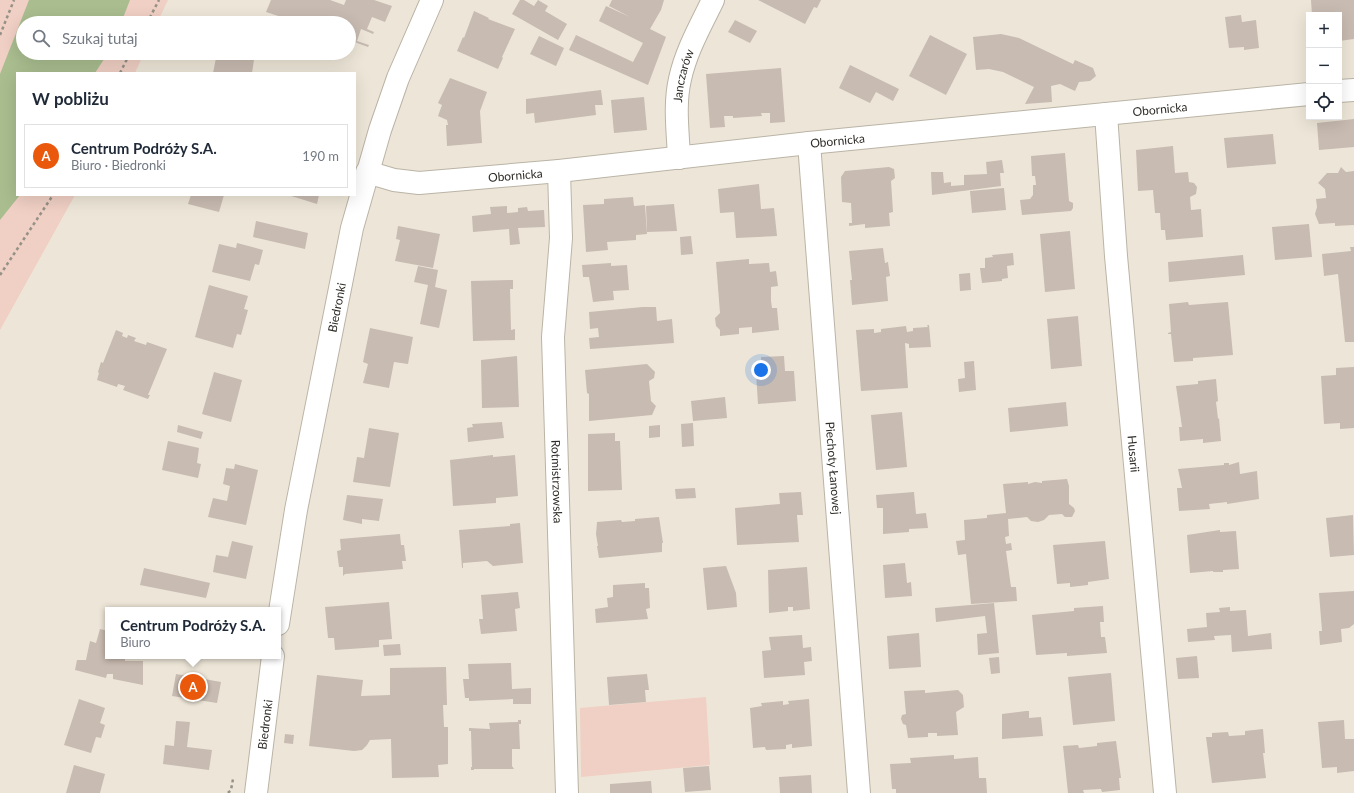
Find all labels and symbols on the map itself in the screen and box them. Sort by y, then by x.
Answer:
street label: Janczarów [669,46,697,103]
street label: Obornicka [1132,98,1188,119]
street label: Obornicka [809,130,865,150]
street label: Obornicka [487,165,543,185]
street label: Biedronki [324,281,349,333]
your location [751,360,771,380]
street label: Piechoty Łanowej [823,421,845,515]
street label: Husarii [1125,435,1143,473]
street label: Rotmistrzowska [549,440,566,524]
pin: A [180,672,206,702]
street label: Biedronki [254,699,275,750]

